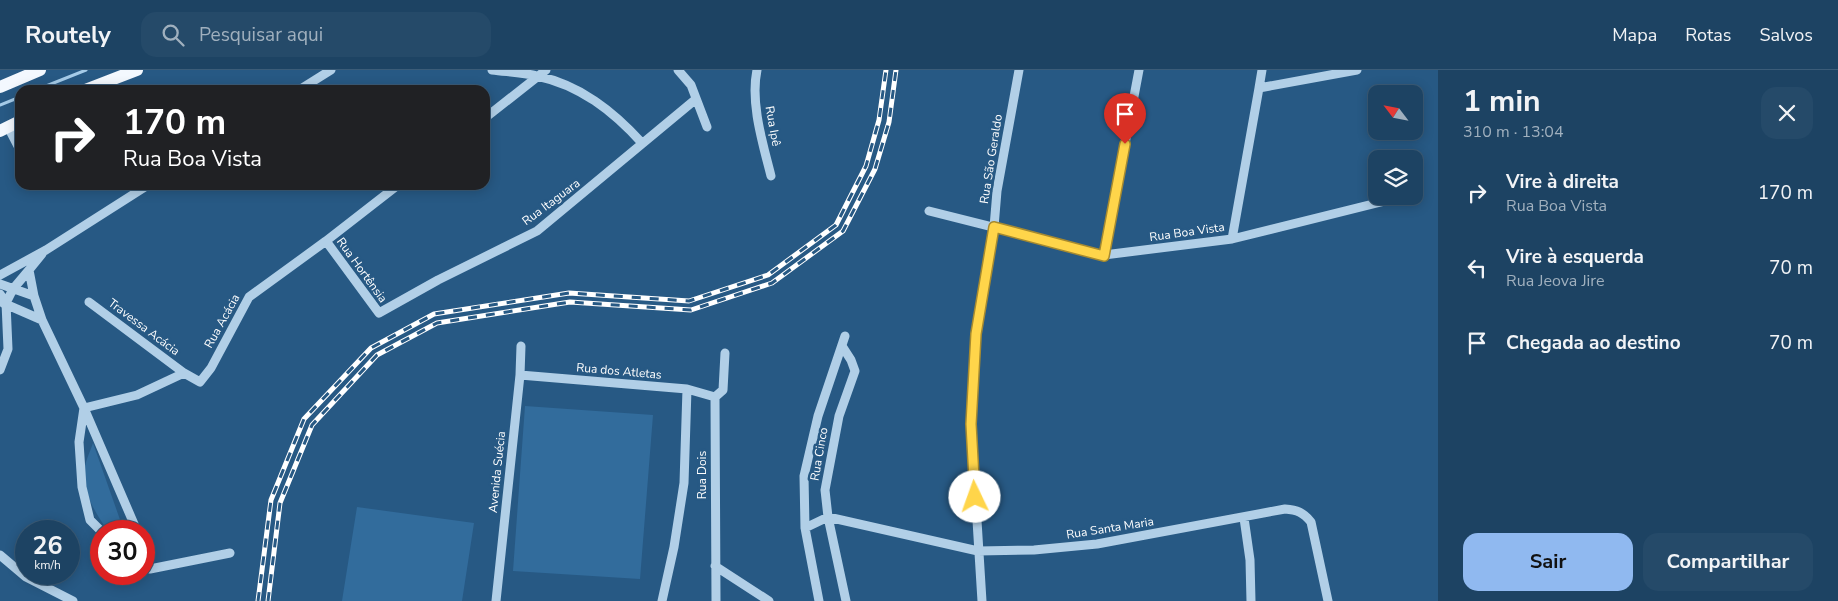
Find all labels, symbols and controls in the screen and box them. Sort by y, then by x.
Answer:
search box [141,12,491,57]
text: Routely [25,19,111,51]
icon: search [159,21,187,49]
text: Pesquisar aqui [199,22,323,48]
text: Mapa [1612,23,1657,47]
text: Rotas [1685,23,1731,47]
text: Salvos [1759,23,1813,47]
text: 1 min [1463,81,1541,122]
north arrow [1368,85,1422,140]
map controls [1368,85,1423,205]
button: close [1761,87,1813,139]
pin [1104,93,1146,144]
text: 170 m [123,99,226,146]
icon: arrive [1111,100,1139,128]
icon: right [40,105,105,170]
street label: Rua Ipê [762,105,784,147]
street label: Rua São Geraldo [976,113,1006,205]
text: 310 m · 13:04 [1463,121,1564,143]
text: Rua Boa Vista [123,144,262,174]
button: layers [1368,150,1423,205]
text: Vire à direita [1506,169,1619,195]
street label: Rua Itaguara [519,175,583,229]
icon: right [1463,179,1491,207]
text: 170 m [1758,180,1813,206]
text: Rua Boa Vista [1506,195,1607,217]
street label: Rua Boa Vista [1148,219,1226,245]
street label: Rua Hortênsia [333,234,391,306]
text: Vire à esquerda [1506,244,1644,270]
icon: left [1463,254,1491,282]
text: 70 m [1769,255,1813,281]
text: Rua Jeova Jire [1506,270,1604,292]
street label: Rua Acácia [201,291,243,351]
street label: Travessa Acácia [105,295,183,359]
icon: arrive [1463,329,1491,357]
text: Chegada ao destino [1506,330,1681,356]
text: 70 m [1769,330,1813,356]
street label: Rua dos Atletas [576,359,663,383]
street label: Rua Cinco [806,426,832,482]
street label: Avenida Suécia [485,430,509,514]
street label: Rua Dois [694,451,710,499]
position arrow [948,470,1000,522]
street label: Rua Santa Maria [1065,513,1155,543]
speed limit sign: 30 [90,520,155,585]
text: 26 [32,529,63,563]
button: Sair [1463,533,1633,591]
button: Compartilhar [1643,533,1813,591]
text: km/h [34,557,61,573]

